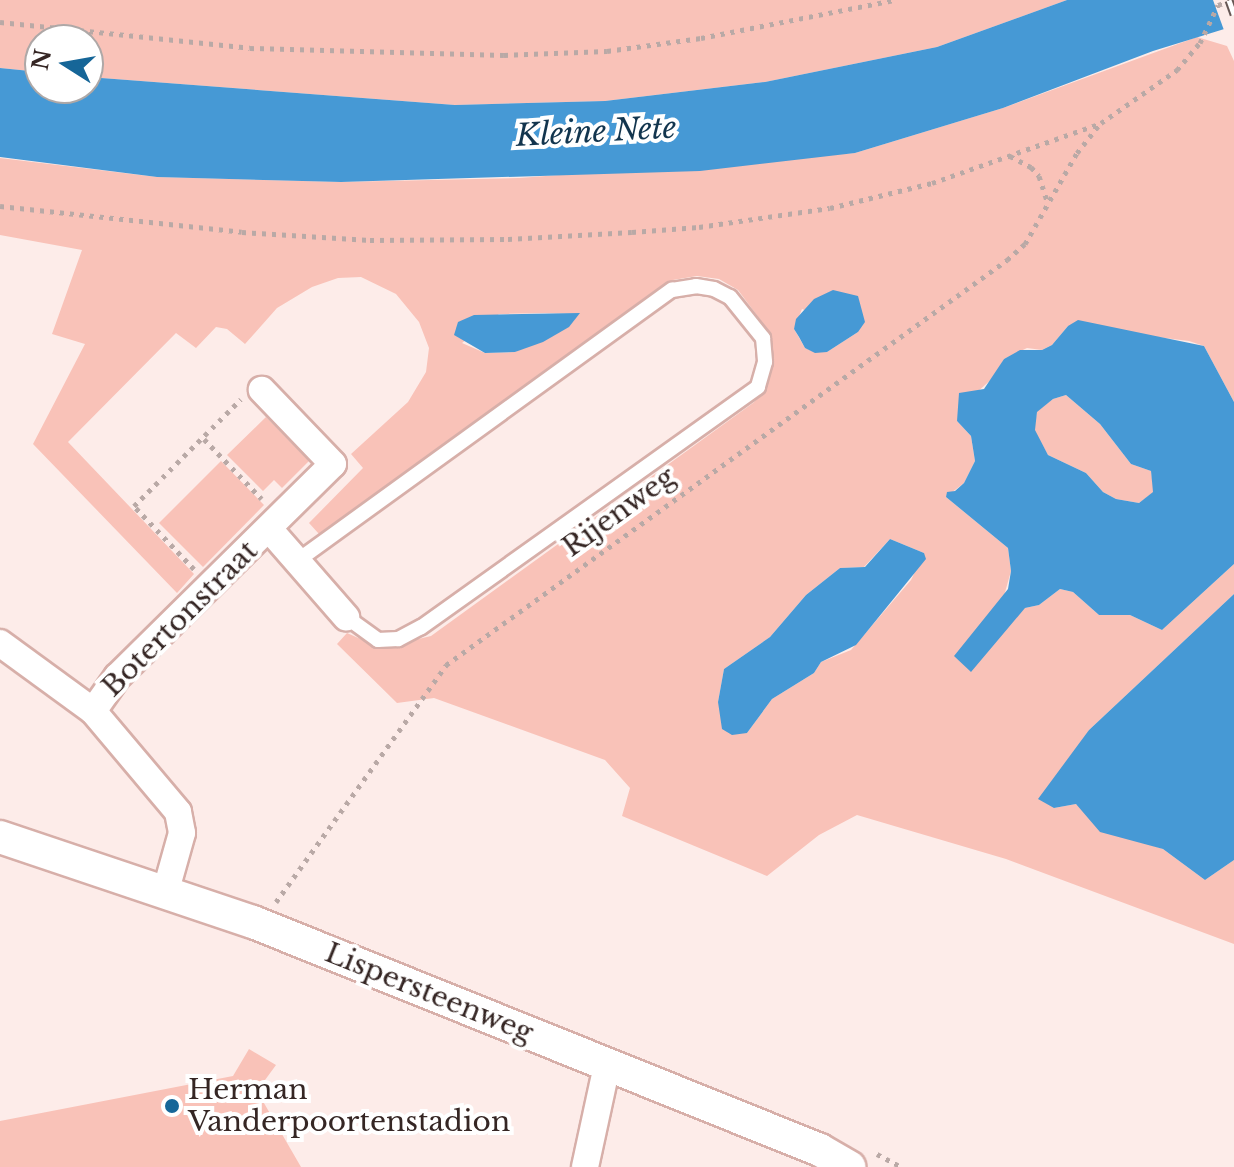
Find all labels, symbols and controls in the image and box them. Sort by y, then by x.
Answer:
north arrow [24,24,104,104]
text: N [27,47,57,72]
water label: Kleine Nete [515,110,677,154]
street label: Rijenweg [556,460,682,564]
street label: Botertonstraat [95,534,265,704]
street label: Lispersteenweg [320,936,538,1050]
place label: Herman Vanderpoortenstadion [188,1073,510,1139]
marker: Herman Vanderpoortenstadion [163,1097,181,1115]

